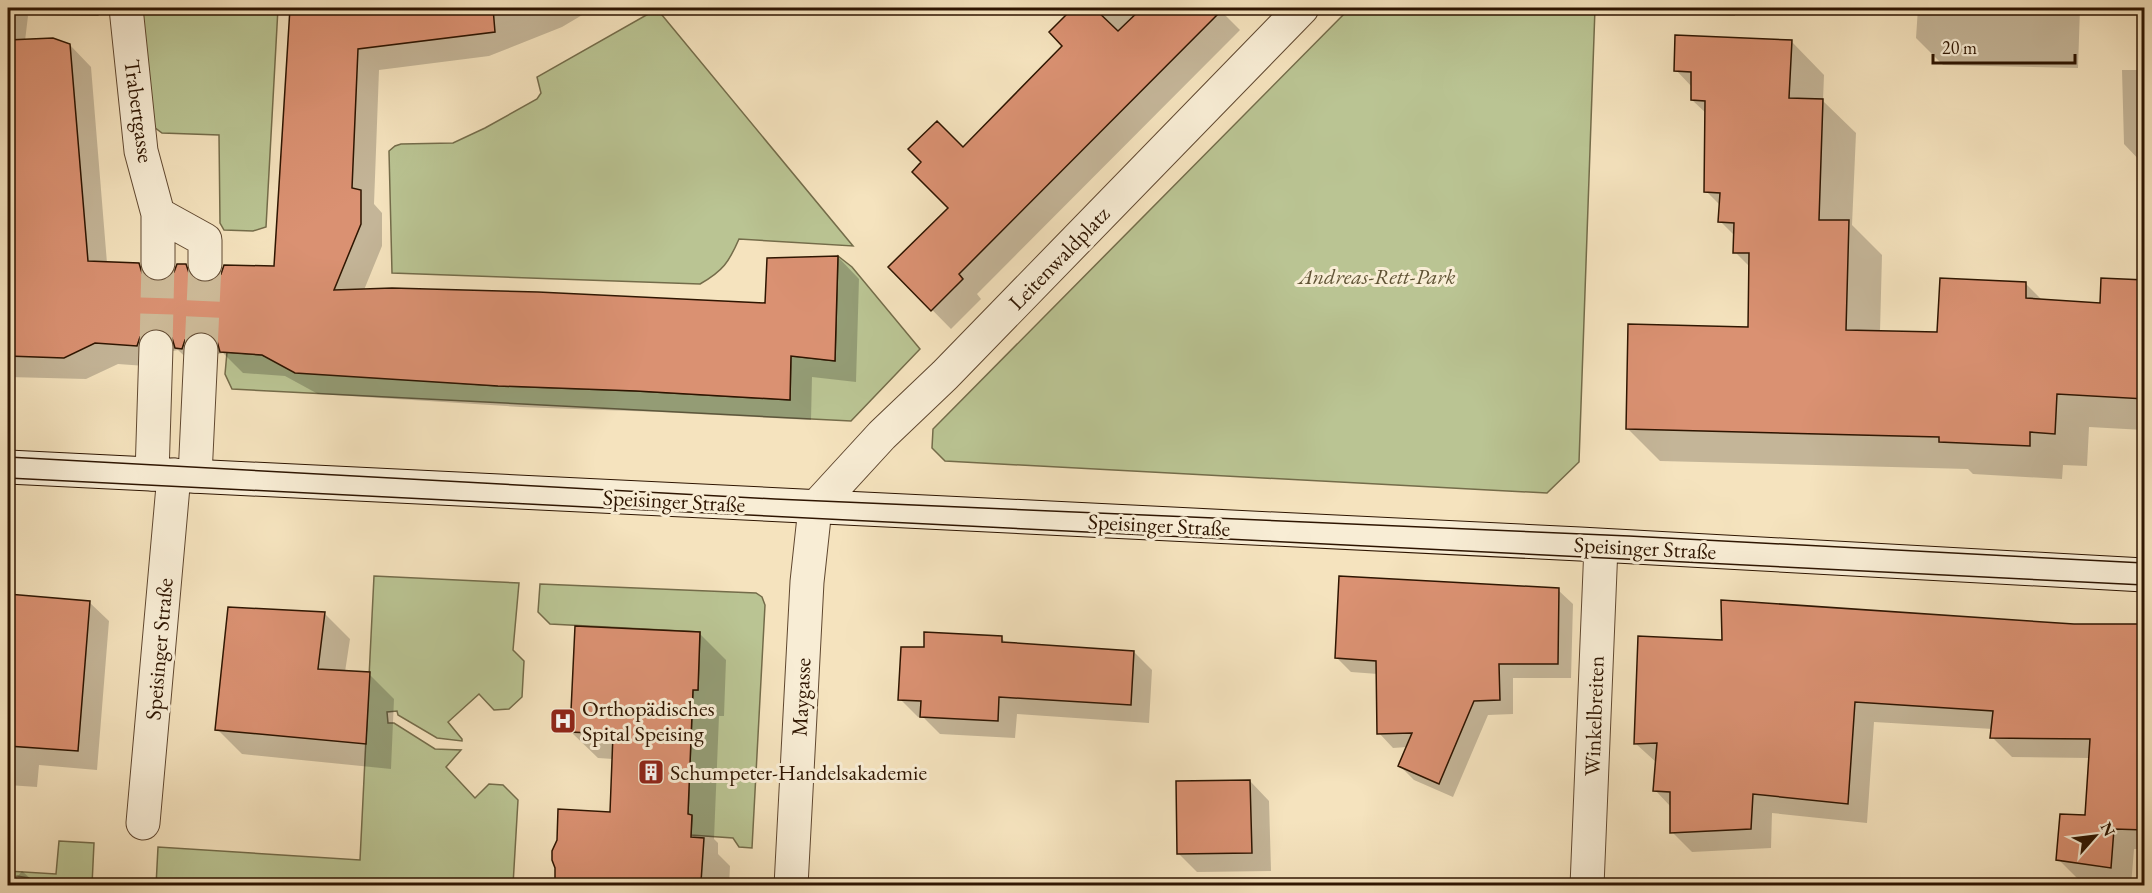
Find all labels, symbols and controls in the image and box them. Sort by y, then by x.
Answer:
scale bar [1933,27,2076,65]
text: 20 m [1942,36,1977,59]
street label: Trabertgasse [117,57,161,165]
street label: Leitenwaldplatz [1002,199,1116,316]
park label: Andreas-Rett-Park [1296,262,1456,291]
street label: Speisinger Straße [602,483,746,519]
street label: Speisinger Straße [1087,507,1231,543]
street label: Speisinger Straße [1573,530,1717,566]
street label: Speisinger Straße [138,576,180,721]
street label: Winkelbreiten [1577,655,1611,777]
street label: Maygasse [784,657,818,737]
place label: Orthopädisches Spital Speising [582,694,715,748]
hospital icon: Orthopädisches Spital Speising [548,706,578,736]
building icon: Schumpeter-Handelsakademie [636,757,666,787]
place label: Schumpeter-Handelsakademie [670,758,927,787]
north arrow [2065,806,2125,866]
text: N [2095,819,2120,840]

